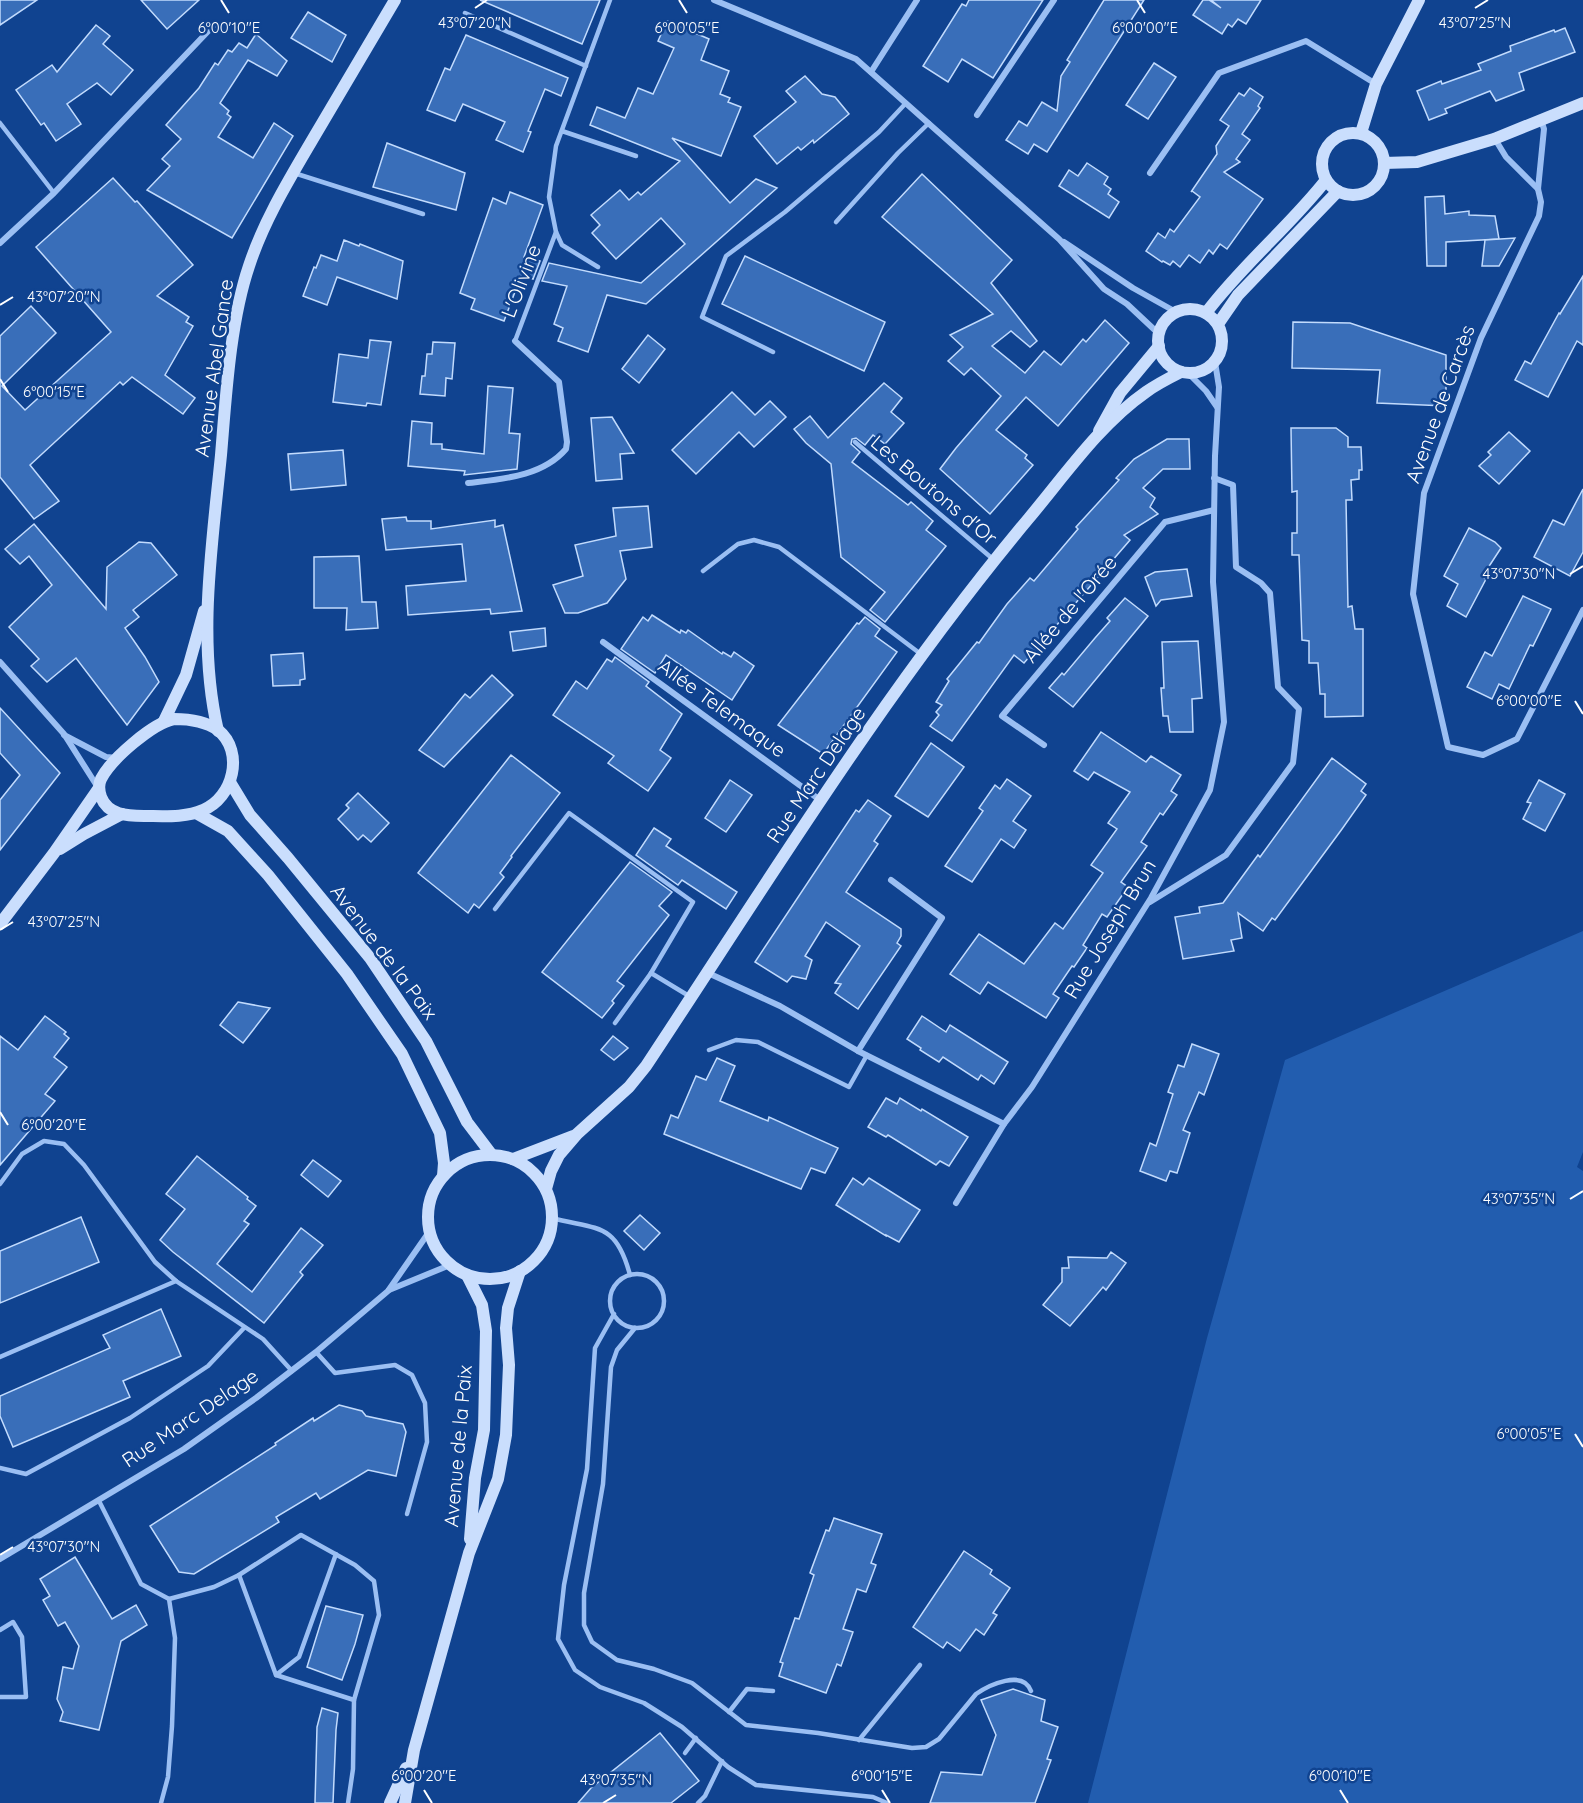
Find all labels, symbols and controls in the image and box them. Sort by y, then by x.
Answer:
text: 43°07'20"N [438,13,512,32]
text: 43°07'25"N [1439,13,1511,32]
text: 6°00'10"E [198,18,260,37]
text: 6°00'05"E [654,18,720,37]
text: 6°00'00"E [1112,18,1178,37]
street label: L'Olivine [495,241,546,321]
street label: Avenue Abel Gance [189,277,238,459]
text: 43°07'20"N [27,287,101,306]
street label: Avenue de Carcès [1399,321,1480,486]
text: 6°00'15"E [23,382,85,401]
street label: Les Boutons d'Or [866,429,1003,550]
street label: Allée de l'Orée [1017,550,1122,667]
text: 43°07'30"N [1483,564,1555,583]
street label: Allée Telemaque [654,653,791,762]
text: 6°00'00"E [1496,691,1562,710]
street label: Rue Marc Delage [761,702,870,848]
street label: Rue Joseph Brun [1058,855,1161,1003]
street label: Avenue de la Paix [325,879,443,1024]
text: 43°07'25"N [28,912,100,931]
text: 6°00'20"E [21,1115,87,1134]
text: 43°07'35"N [1483,1189,1555,1208]
street label: Rue Marc Delage [117,1363,263,1472]
street label: Avenue de la Paix [438,1364,477,1528]
text: 6°00'05"E [1496,1424,1562,1443]
text: 43°07'30"N [28,1537,100,1556]
text: 6°00'20"E [391,1766,457,1785]
text: 6°00'15"E [851,1766,913,1785]
text: 6°00'10"E [1309,1766,1371,1785]
text: 43°07'35"N [580,1770,652,1789]

